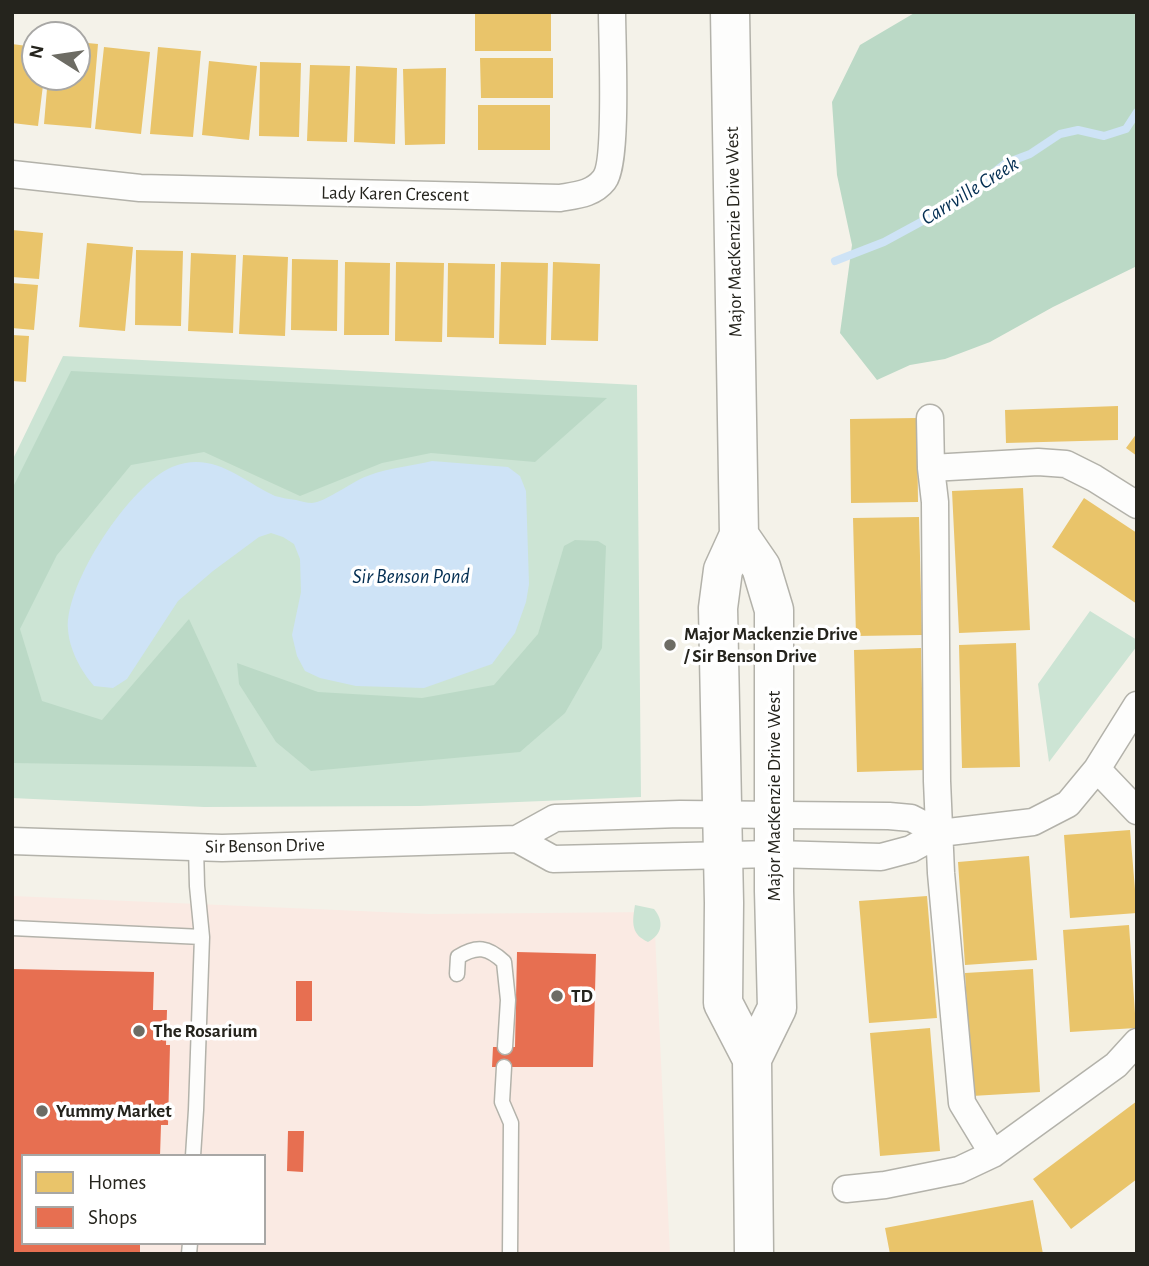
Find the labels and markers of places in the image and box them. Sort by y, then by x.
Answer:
place label: Major Mackenzie Drive / Sir Benson Drive [684,623,858,667]
marker: Major Mackenzie Drive / Sir Benson Drive [662,637,678,653]
place label: TD [571,985,593,1007]
marker: TD [549,988,565,1004]
place label: The Rosarium [153,1020,258,1042]
marker: The Rosarium [131,1023,147,1039]
place label: Yummy Market [56,1100,172,1122]
marker: Yummy Market [34,1103,50,1119]

